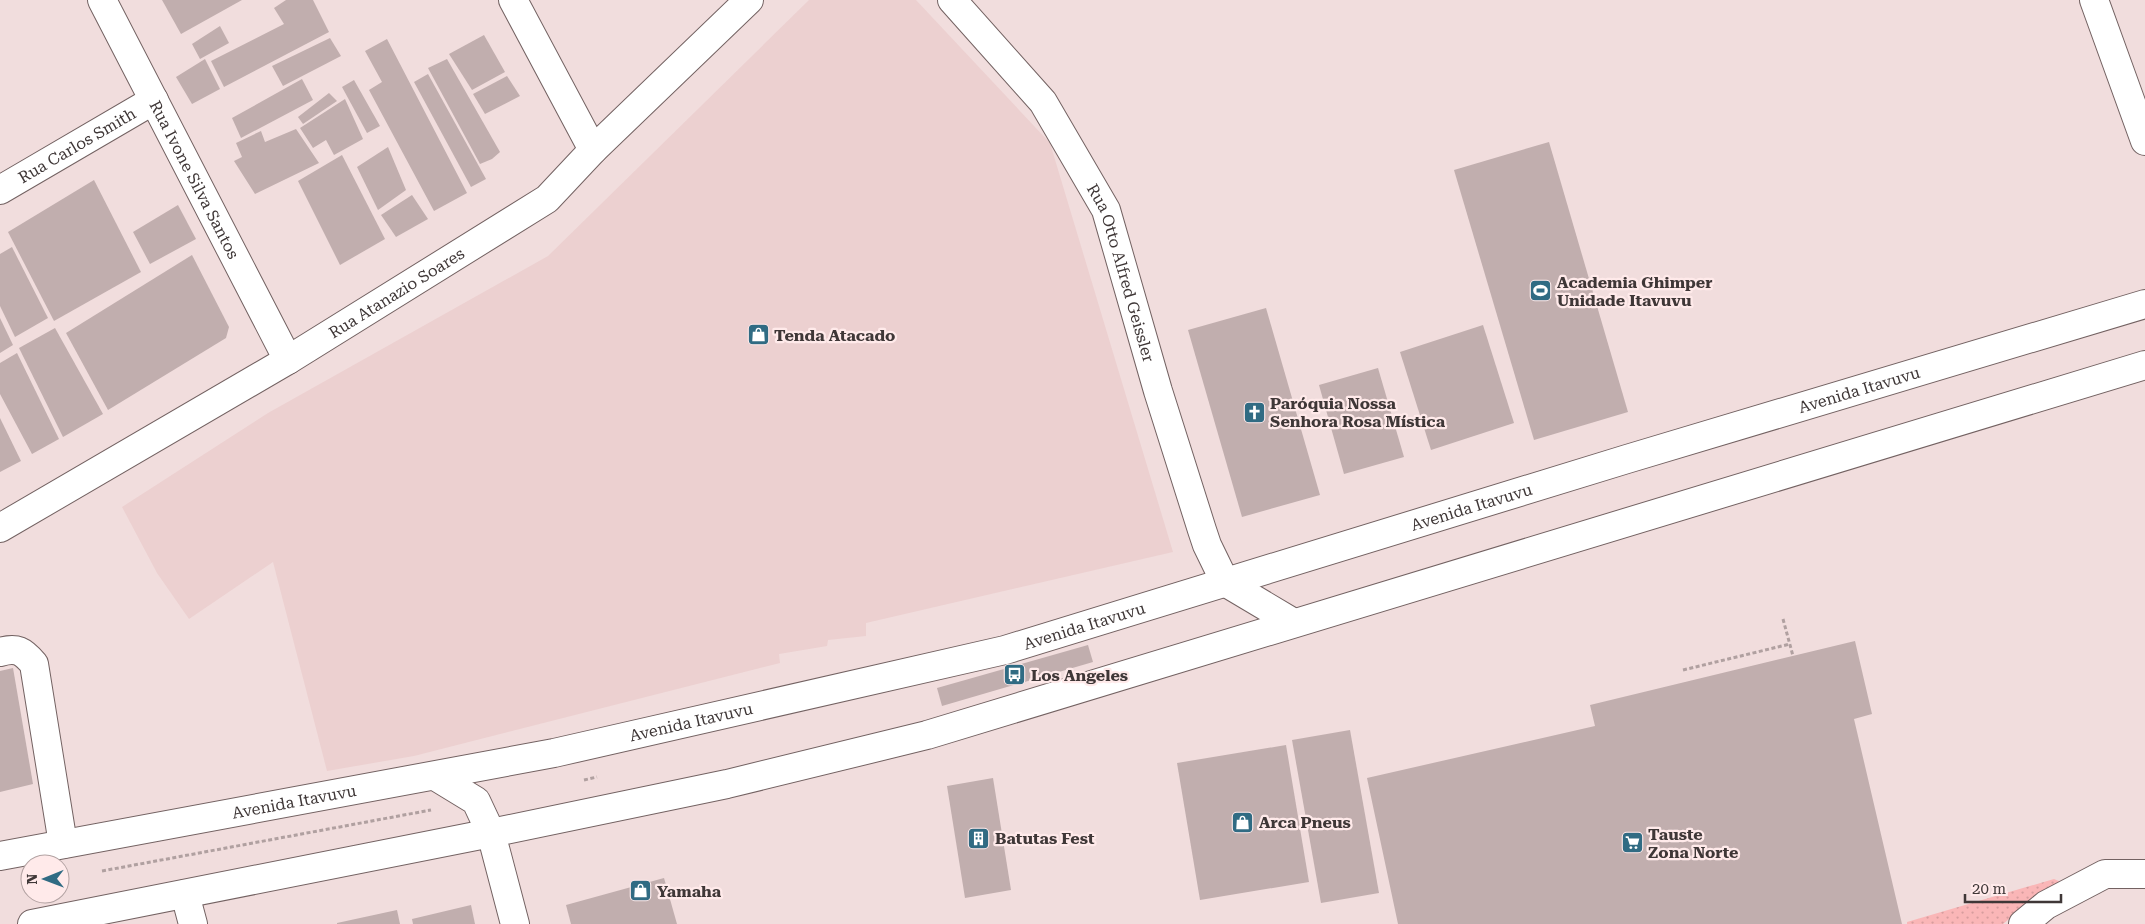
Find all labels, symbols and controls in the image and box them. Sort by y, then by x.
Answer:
street label: Rua Ivone Silva Santos [146,97,244,262]
street label: Rua Carlos Smith [15,103,139,187]
street label: Rua Otto Alfred Geissler [1083,180,1159,364]
street label: Rua Atanazio Soares [325,243,468,342]
place label: Academia Ghimper Unidade Itavuvu [1557,273,1713,310]
sports icon: Academia Ghimper Unidade Itavuvu [1529,279,1553,303]
shop icon: Tenda Atacado [746,323,770,347]
place label: Tenda Atacado [774,326,895,345]
street label: Avenida Itavuvu [1796,362,1922,417]
place label: Paróquia Nossa Senhora Rosa Mística [1270,394,1446,431]
church icon: Paróquia Nossa Senhora Rosa Mística [1242,400,1266,424]
street label: Avenida Itavuvu [1408,479,1534,534]
street label: Avenida Itavuvu [1021,598,1147,653]
bus stop icon: Los Angeles [1003,663,1027,687]
place label: Los Angeles [1031,666,1128,685]
street label: Avenida Itavuvu [627,698,755,745]
street label: Avenida Itavuvu [230,780,358,822]
shop icon: Arca Pneus [1231,810,1255,834]
place label: Arca Pneus [1259,813,1351,832]
place label: Tauste Zona Norte [1648,825,1738,862]
building icon: Batutas Fest [967,826,991,850]
place label: Batutas Fest [995,829,1095,848]
supermarket icon: Tauste Zona Norte [1620,831,1644,855]
north arrow [20,854,70,904]
scale bar [1965,872,2061,904]
text: N [24,873,40,885]
shop icon: Yamaha [629,879,653,903]
text: 20 m [1972,880,2007,898]
place label: Yamaha [657,882,722,901]

